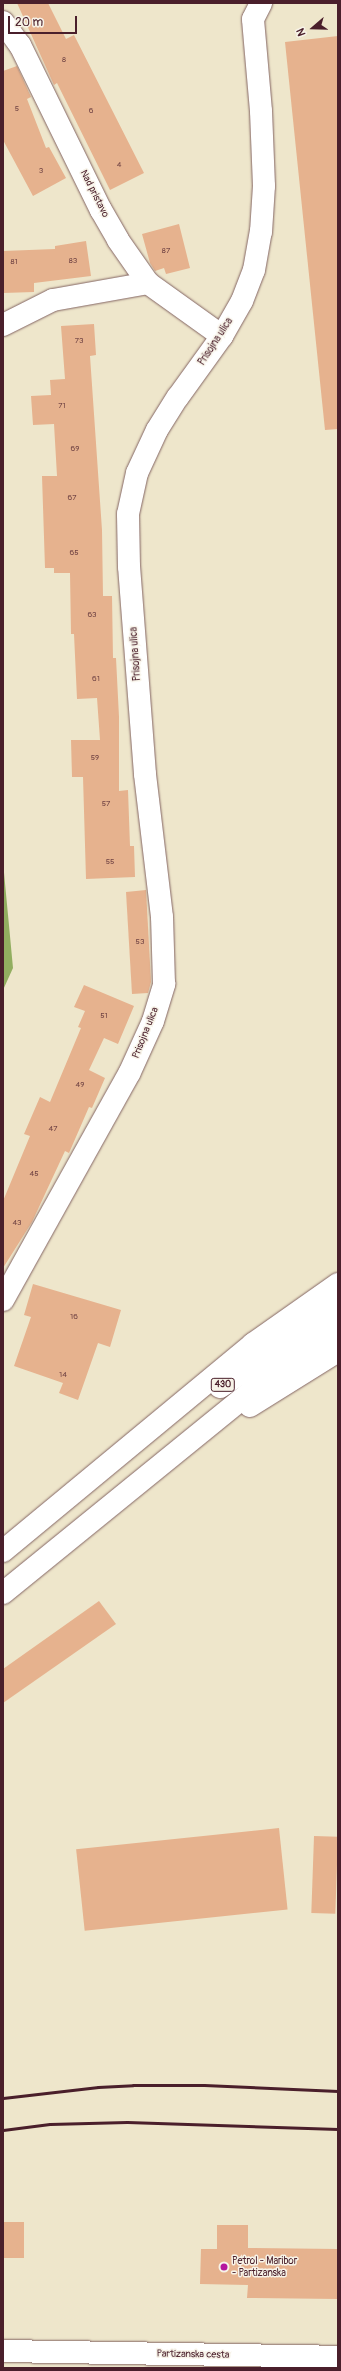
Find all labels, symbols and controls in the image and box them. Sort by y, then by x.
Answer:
scale bar [10,8,79,34]
north arrow [293,8,333,48]
text: 20 m [15,15,43,30]
text: N [294,27,309,38]
house number: 8 [62,55,66,65]
house number: 5 [15,104,19,114]
house number: 6 [89,106,93,116]
house number: 4 [117,160,121,170]
house number: 3 [39,166,43,176]
street label: Nad pristavo [77,168,111,220]
house number: 87 [162,246,170,256]
house number: 83 [69,256,77,266]
house number: 81 [10,257,18,267]
street label: Prisojna ulica [196,316,236,368]
house number: 73 [75,336,83,346]
house number: 71 [58,401,66,411]
house number: 69 [71,444,79,454]
house number: 67 [68,493,76,503]
house number: 65 [70,548,78,558]
house number: 63 [87,610,97,620]
street label: Prisojna ulica [128,627,144,681]
house number: 61 [92,674,100,684]
house number: 59 [91,753,99,763]
house number: 57 [102,799,110,809]
house number: 55 [106,857,114,867]
house number: 53 [136,937,144,947]
street label: Prisojna ulica [130,1006,162,1060]
house number: 51 [100,1011,108,1021]
house number: 49 [76,1080,84,1090]
house number: 47 [49,1124,57,1134]
house number: 45 [30,1169,38,1179]
house number: 43 [12,1218,22,1228]
house number: 16 [70,1312,78,1322]
house number: 14 [59,1370,67,1380]
road number: 430 [210,1378,236,1392]
place label: Petrol - Maribor - Partizanska [232,2255,297,2278]
marker: Petrol - Maribor - Partizanska [219,2262,229,2272]
street label: Partizanska cesta [157,2348,229,2362]

